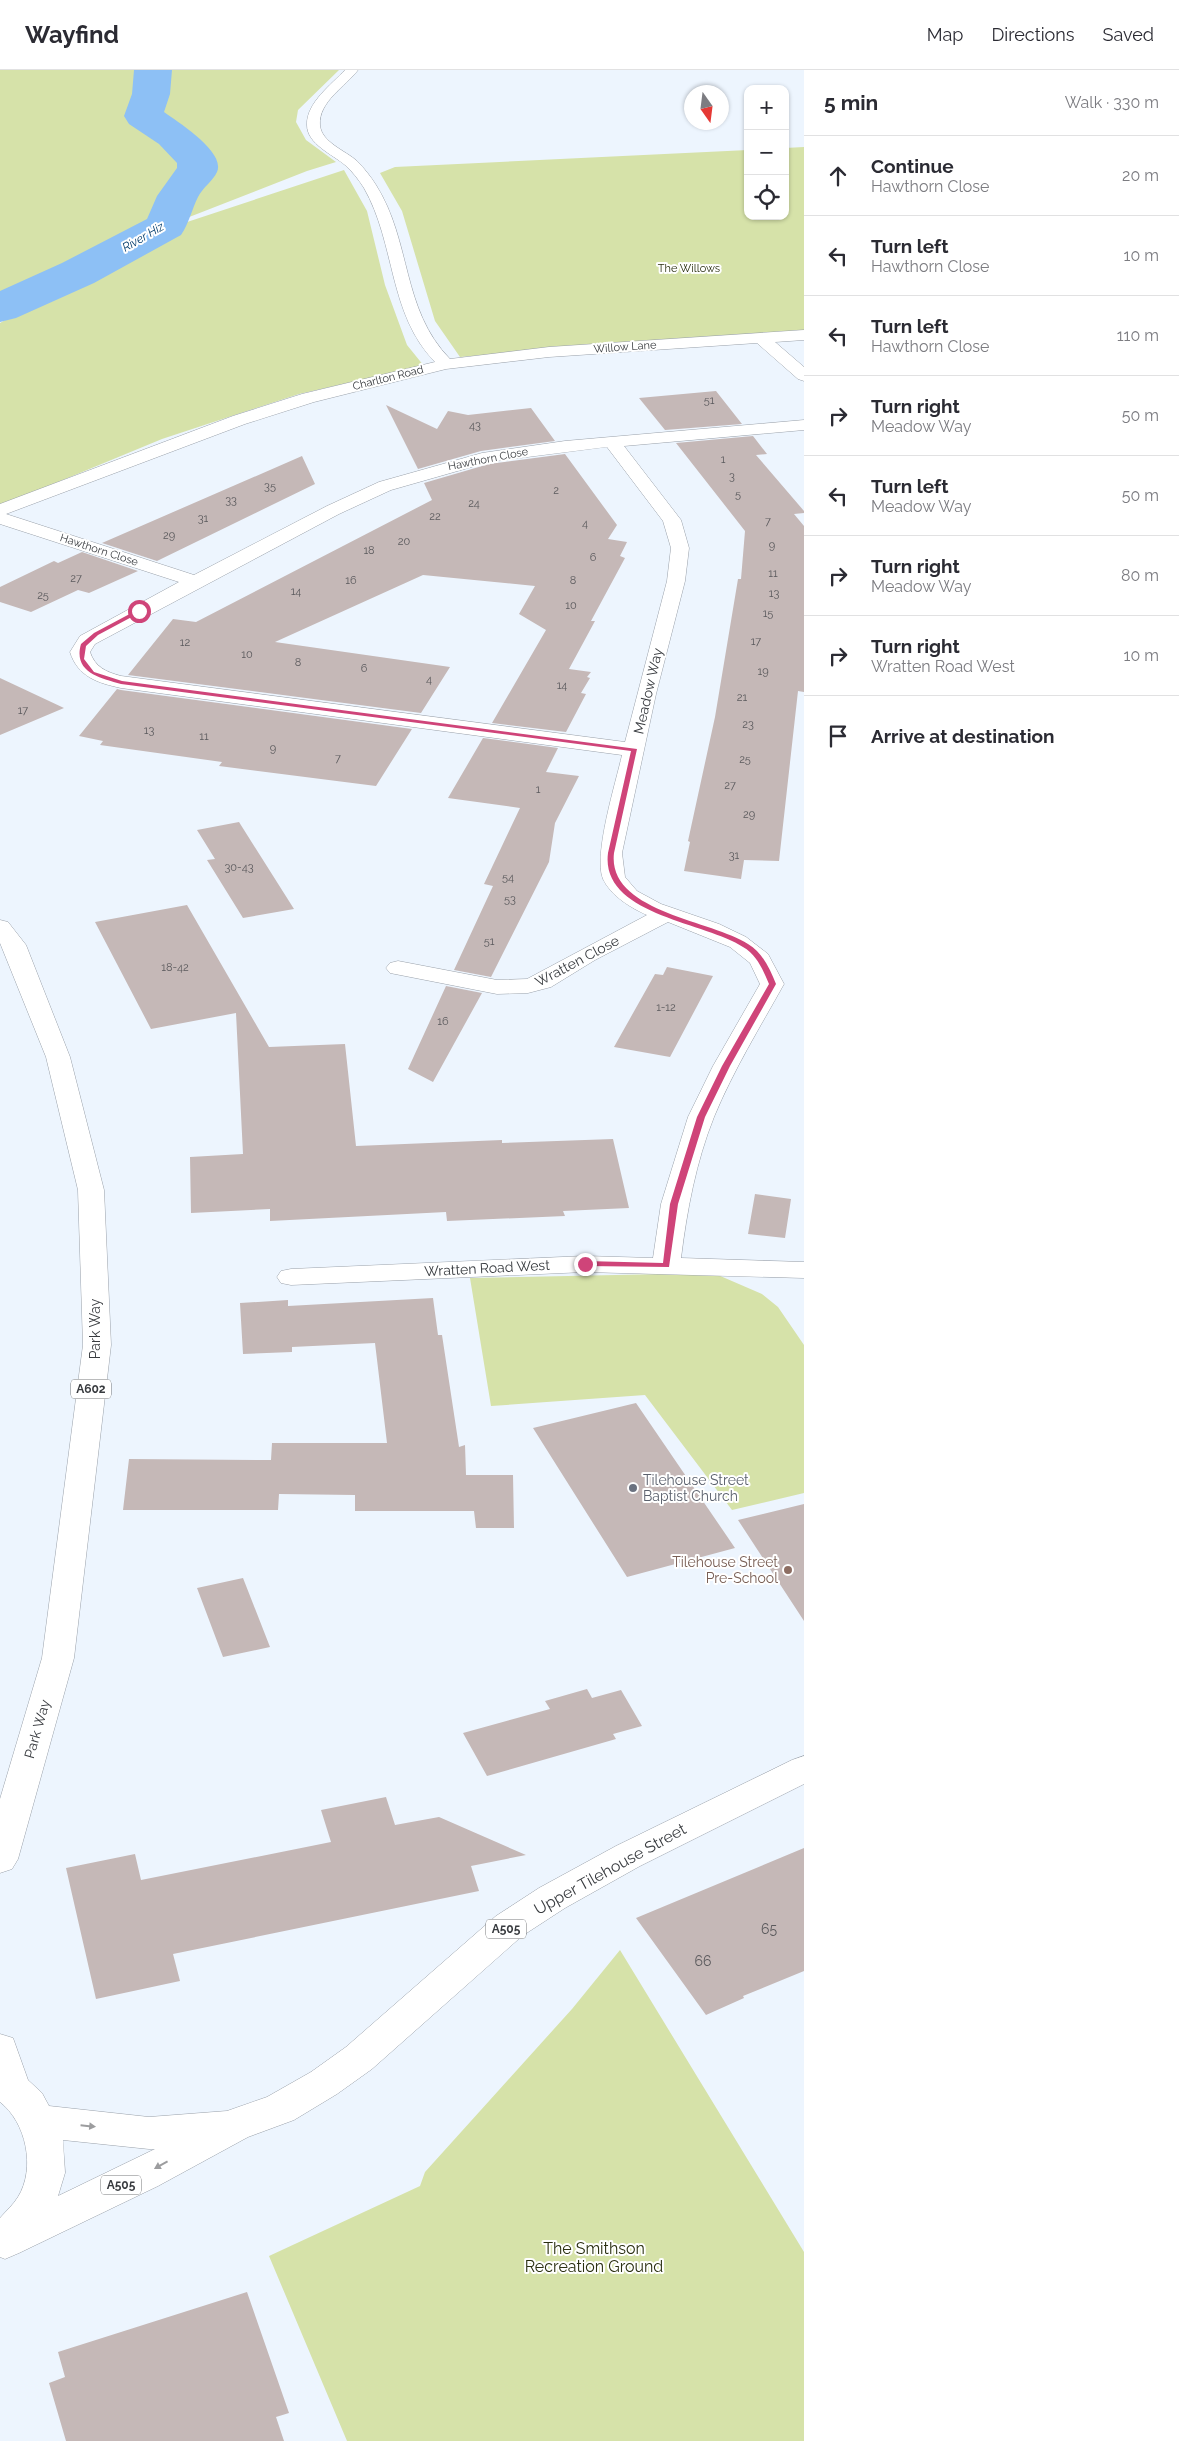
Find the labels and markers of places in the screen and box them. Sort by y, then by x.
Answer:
place label: Tilehouse Street Baptist Church [643,1472,749,1504]
marker: Tilehouse Street Baptist Church [627,1482,639,1494]
place label: Tilehouse Street Pre-School [672,1554,778,1586]
marker: Tilehouse Street Pre-School [782,1564,794,1576]

